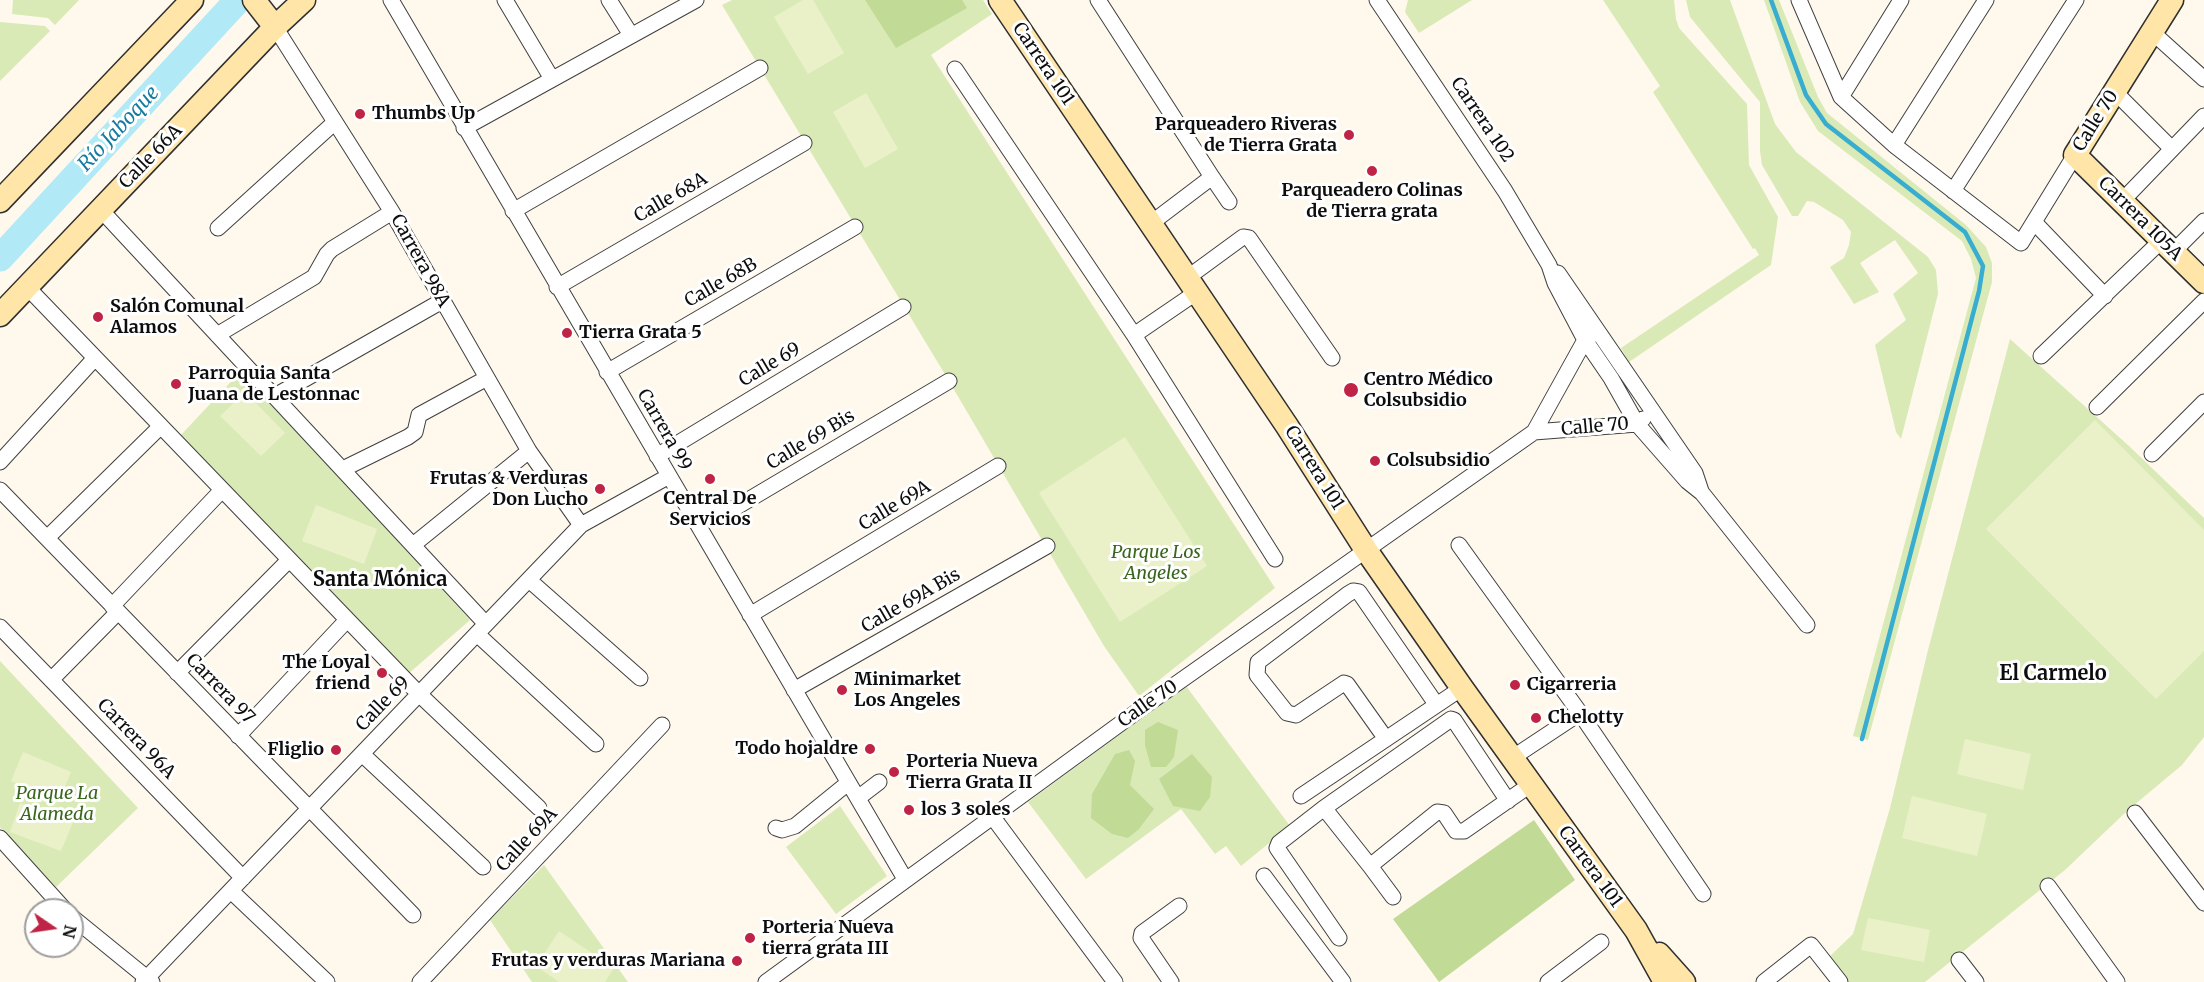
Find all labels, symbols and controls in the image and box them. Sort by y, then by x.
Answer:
street label: Carrera 101 [1007,19,1079,109]
street label: Carrera 102 [1446,73,1518,167]
water label: Río Jaboque [73,81,165,177]
street label: Calle 70 [2069,87,2123,155]
place label: Thumbs Up [372,103,475,125]
marker: Thumbs Up [353,107,367,121]
place label: Parqueadero Riveras de Tierra Grata [1155,114,1337,156]
street label: Calle 66A [115,120,187,194]
marker: Parqueadero Riveras de Tierra Grata [1342,128,1356,142]
marker: Parqueadero Colinas de Tierra grata [1365,164,1379,178]
street label: Calle 68A [631,168,711,228]
street label: Carrera 105A [2094,173,2186,265]
place label: Parqueadero Colinas de Tierra grata [1281,180,1463,222]
street label: Carrera 98A [386,211,454,311]
street label: Calle 68B [681,254,761,312]
place label: Salón Comunal Alamos [110,296,244,338]
marker: Salón Comunal Alamos [91,310,105,324]
place label: Tierra Grata 5 [579,322,702,344]
marker: Tierra Grata 5 [560,326,574,340]
street label: Calle 69 [735,338,805,392]
place label: Parroquia Santa Juana de Lestonnac [188,363,360,406]
place label: Centro Médico Colsubsidio [1364,369,1493,412]
marker: Parroquia Santa Juana de Lestonnac [169,377,183,391]
marker: Centro Médico Colsubsidio [1342,381,1360,399]
street label: Carrera 99 [632,385,696,475]
street label: Calle 69 Bis [763,405,859,475]
street label: Calle 70 [1560,413,1630,441]
street label: Carrera 101 [1280,422,1348,514]
place label: Colsubsidio [1387,450,1490,472]
marker: Colsubsidio [1368,454,1382,468]
place label: Frutas & Verduras Don Lucho [429,468,588,510]
marker: Central De Servicios [703,472,717,486]
street label: Calle 69A [855,476,935,536]
marker: Frutas & Verduras Don Lucho [593,482,607,496]
place label: Central De Servicios [664,488,756,530]
park label: Parque Los Angeles [1111,542,1201,584]
street label: Calle 69A Bis [858,564,964,638]
district label: Santa Mónica [313,568,447,592]
street label: Carrera 97 [181,649,259,729]
place label: The Loyal friend [282,652,370,694]
district label: El Carmelo [1999,662,2107,686]
marker: The Loyal friend [375,666,389,680]
place label: Minimarket Los Angeles [854,669,961,712]
street label: Calle 69 [352,672,414,736]
place label: Cigarreria [1527,674,1617,696]
street label: Calle 70 [1114,676,1182,732]
marker: Cigarreria [1508,678,1522,692]
marker: Minimarket Los Angeles [835,683,849,697]
street label: Carrera 96A [92,694,180,784]
place label: Chelotty [1548,707,1623,729]
marker: Chelotty [1529,711,1543,725]
place label: Todo hojaldre [735,738,858,760]
place label: Fliglio [267,739,324,761]
marker: Todo hojaldre [863,742,877,756]
marker: Fliglio [329,743,343,757]
place label: Porteria Nueva Tierra Grata II [906,751,1038,794]
marker: Porteria Nueva Tierra Grata II [887,765,901,779]
park label: Parque La Alameda [16,783,98,826]
place label: los 3 soles [921,799,1011,821]
marker: los 3 soles [902,803,916,817]
street label: Calle 69A [492,804,562,876]
street label: Carrera 101 [1553,822,1627,912]
north arrow [24,898,84,958]
place label: Porteria Nueva tierra grata III [762,917,894,960]
text: N [58,923,81,940]
marker: Porteria Nueva tierra grata III [743,931,757,945]
place label: Frutas y verduras Mariana [491,950,725,972]
marker: Frutas y verduras Mariana [730,954,744,968]

